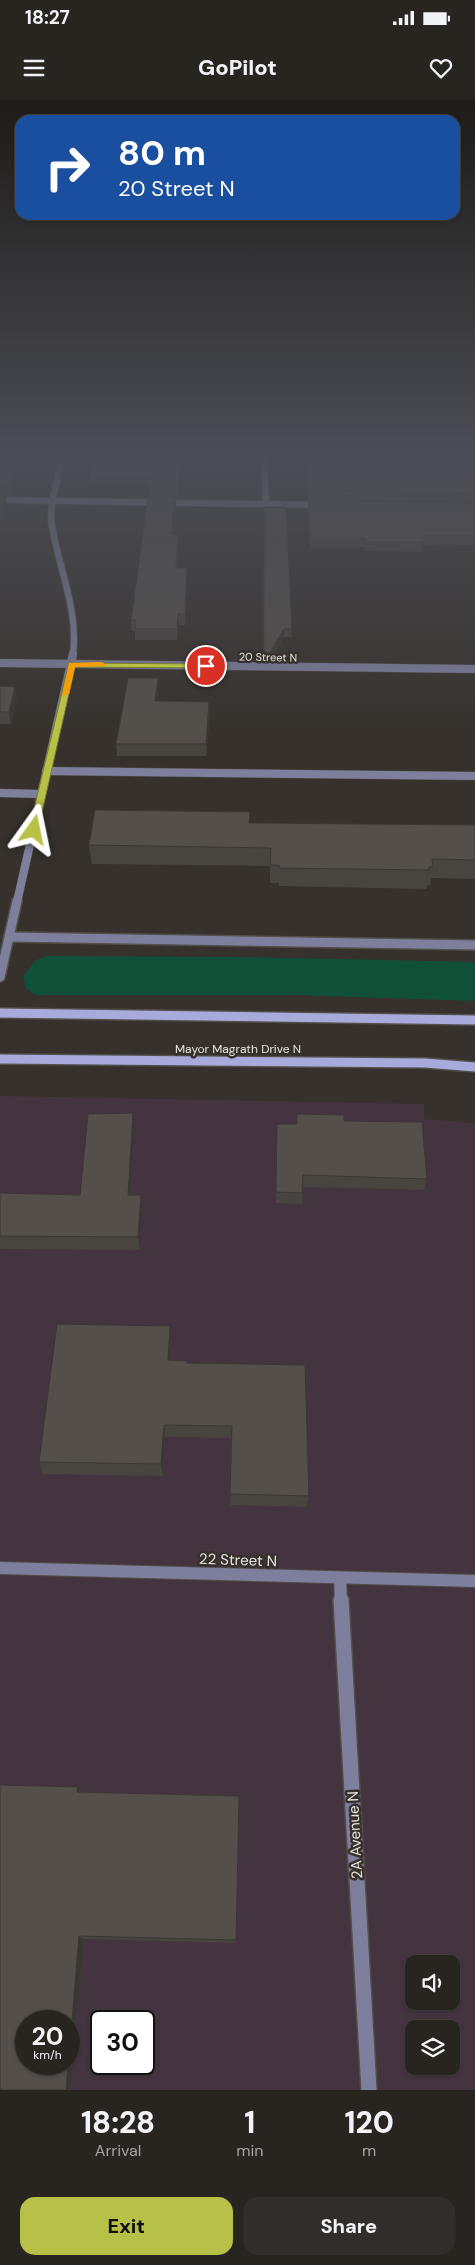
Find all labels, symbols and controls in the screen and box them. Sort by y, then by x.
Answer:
text: 18:27 [25,5,70,30]
text: GoPilot [198,53,277,82]
icon: menu [20,54,48,82]
icon: heart [427,54,455,82]
text: 80 m [118,130,206,176]
icon: right [35,135,100,200]
text: 20 Street N [118,174,235,203]
pin [185,645,227,687]
street label: 20 Street N [239,649,297,665]
icon: arrive [192,652,220,680]
position arrow [7,803,59,855]
street label: Mayor Magrath Drive N [175,1041,301,1057]
street label: 22 Street N [199,1549,277,1571]
street label: 2A Avenue N [343,1791,367,1879]
map controls [405,1955,460,2075]
button: sound [405,1955,460,2010]
speed limit sign: 30 [90,2010,155,2075]
text: 20 [32,2020,63,2053]
button: layers [405,2020,460,2075]
text: km/h [33,2047,62,2063]
text: 18:28 [81,2103,155,2142]
text: 1 [244,2103,255,2142]
text: 120 [344,2103,394,2142]
text: Arrival [95,2140,141,2161]
text: min [236,2140,263,2161]
text: m [362,2140,376,2161]
button: Exit [20,2197,233,2255]
button: Share [243,2197,455,2255]

